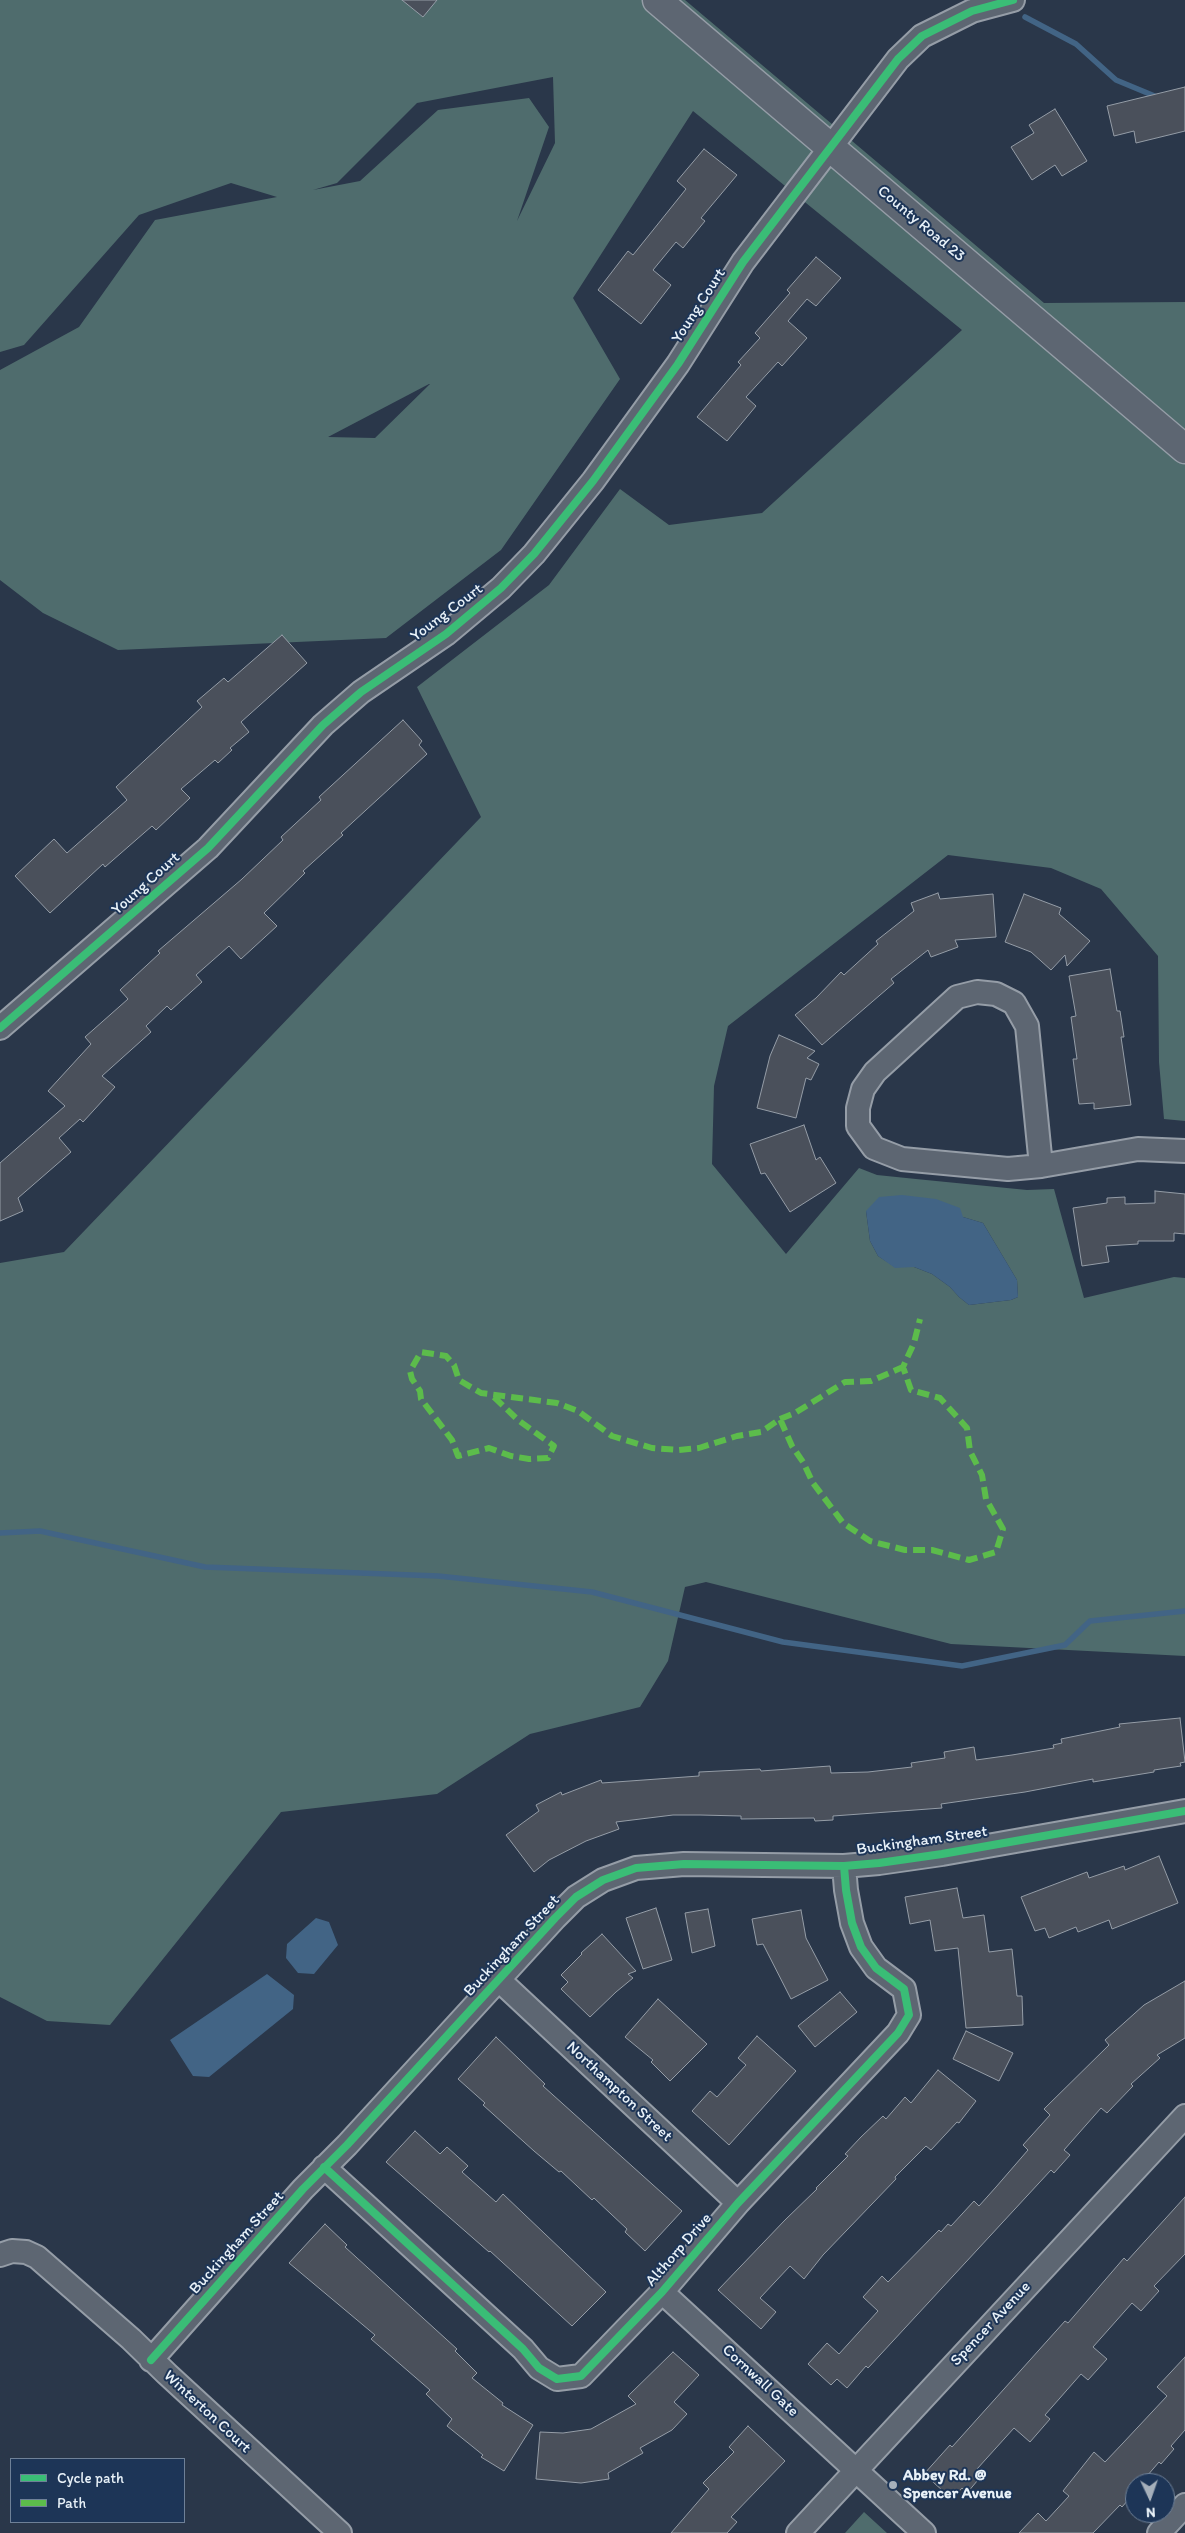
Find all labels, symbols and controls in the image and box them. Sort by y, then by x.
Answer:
street label: County Road 23 [873,182,969,266]
street label: Young Court [668,265,730,347]
street label: Young Court [407,580,487,646]
street label: Young Court [108,848,184,920]
street label: Buckingham Street [855,1822,989,1860]
street label: Buckingham Street [460,1891,564,2001]
street label: Northampton Street [562,2038,676,2146]
street label: Buckingham Street [186,2188,288,2298]
street label: Althorp Drive [642,2209,716,2291]
street label: Spencer Avenue [947,2278,1035,2370]
street label: Cornwall Gate [718,2341,802,2421]
street label: Winterton Court [159,2367,255,2457]
legend [10,2458,185,2523]
place label: Abbey Rd. @ Spencer Avenue [903,2466,1012,2504]
text: Cycle path [57,2469,124,2487]
north arrow [1125,2473,1175,2523]
marker: Abbey Rd. @ Spencer Avenue [887,2479,899,2491]
text: Path [57,2494,86,2512]
text: N [1146,2504,1156,2521]

